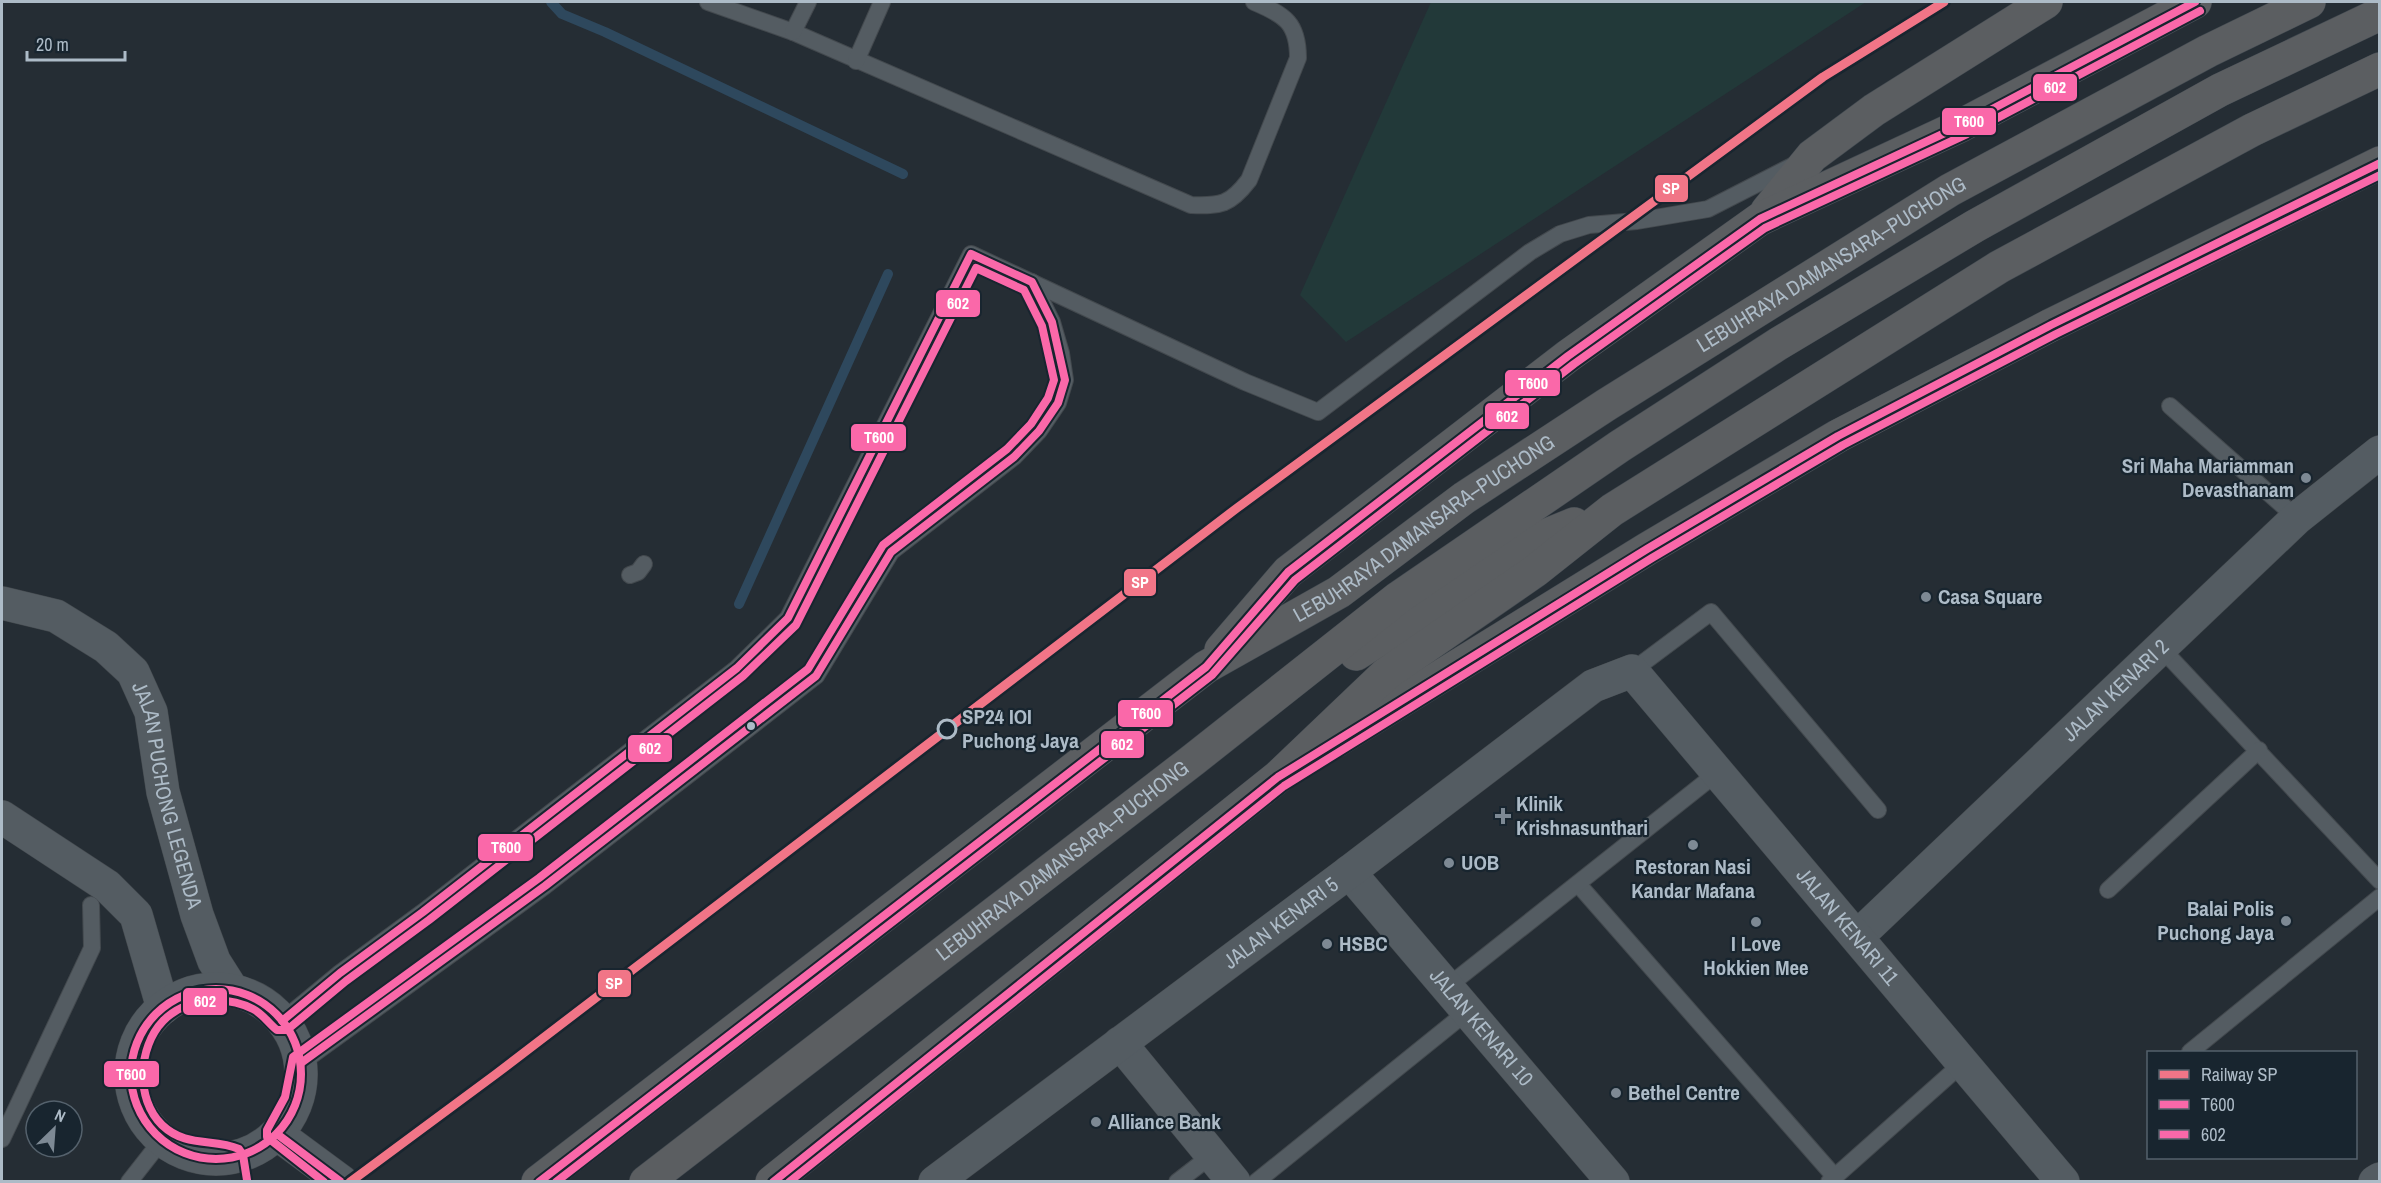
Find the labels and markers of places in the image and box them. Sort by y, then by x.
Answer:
place label: Sri Maha Mariamman Devasthanam [2122,451,2294,504]
marker: Sri Maha Mariamman Devasthanam [2299,471,2313,485]
place label: Casa Square [1938,582,2042,611]
marker: Casa Square [1919,590,1933,604]
place label: SP24 IOI Puchong Jaya [962,702,1079,755]
marker: SP24 IOI Puchong Jaya [937,719,957,739]
unlabelled marker [745,720,757,732]
place label: Klinik Krishnasunthari [1516,789,1648,842]
marker: Klinik Krishnasunthari [1494,807,1512,825]
marker: Restoran Nasi Kandar Mafana [1686,838,1700,852]
place label: UOB [1461,848,1499,877]
place label: Restoran Nasi Kandar Mafana [1631,852,1755,905]
marker: UOB [1442,856,1456,870]
place label: Balai Polis Puchong Jaya [2157,894,2274,947]
marker: Balai Polis Puchong Jaya [2279,914,2293,928]
marker: I Love Hokkien Mee [1749,915,1763,929]
place label: HSBC [1339,929,1388,958]
place label: I Love Hokkien Mee [1703,929,1809,982]
marker: HSBC [1320,937,1334,951]
place label: Bethel Centre [1628,1078,1740,1107]
marker: Bethel Centre [1609,1086,1623,1100]
place label: Alliance Bank [1108,1107,1221,1136]
marker: Alliance Bank [1089,1115,1103,1129]

